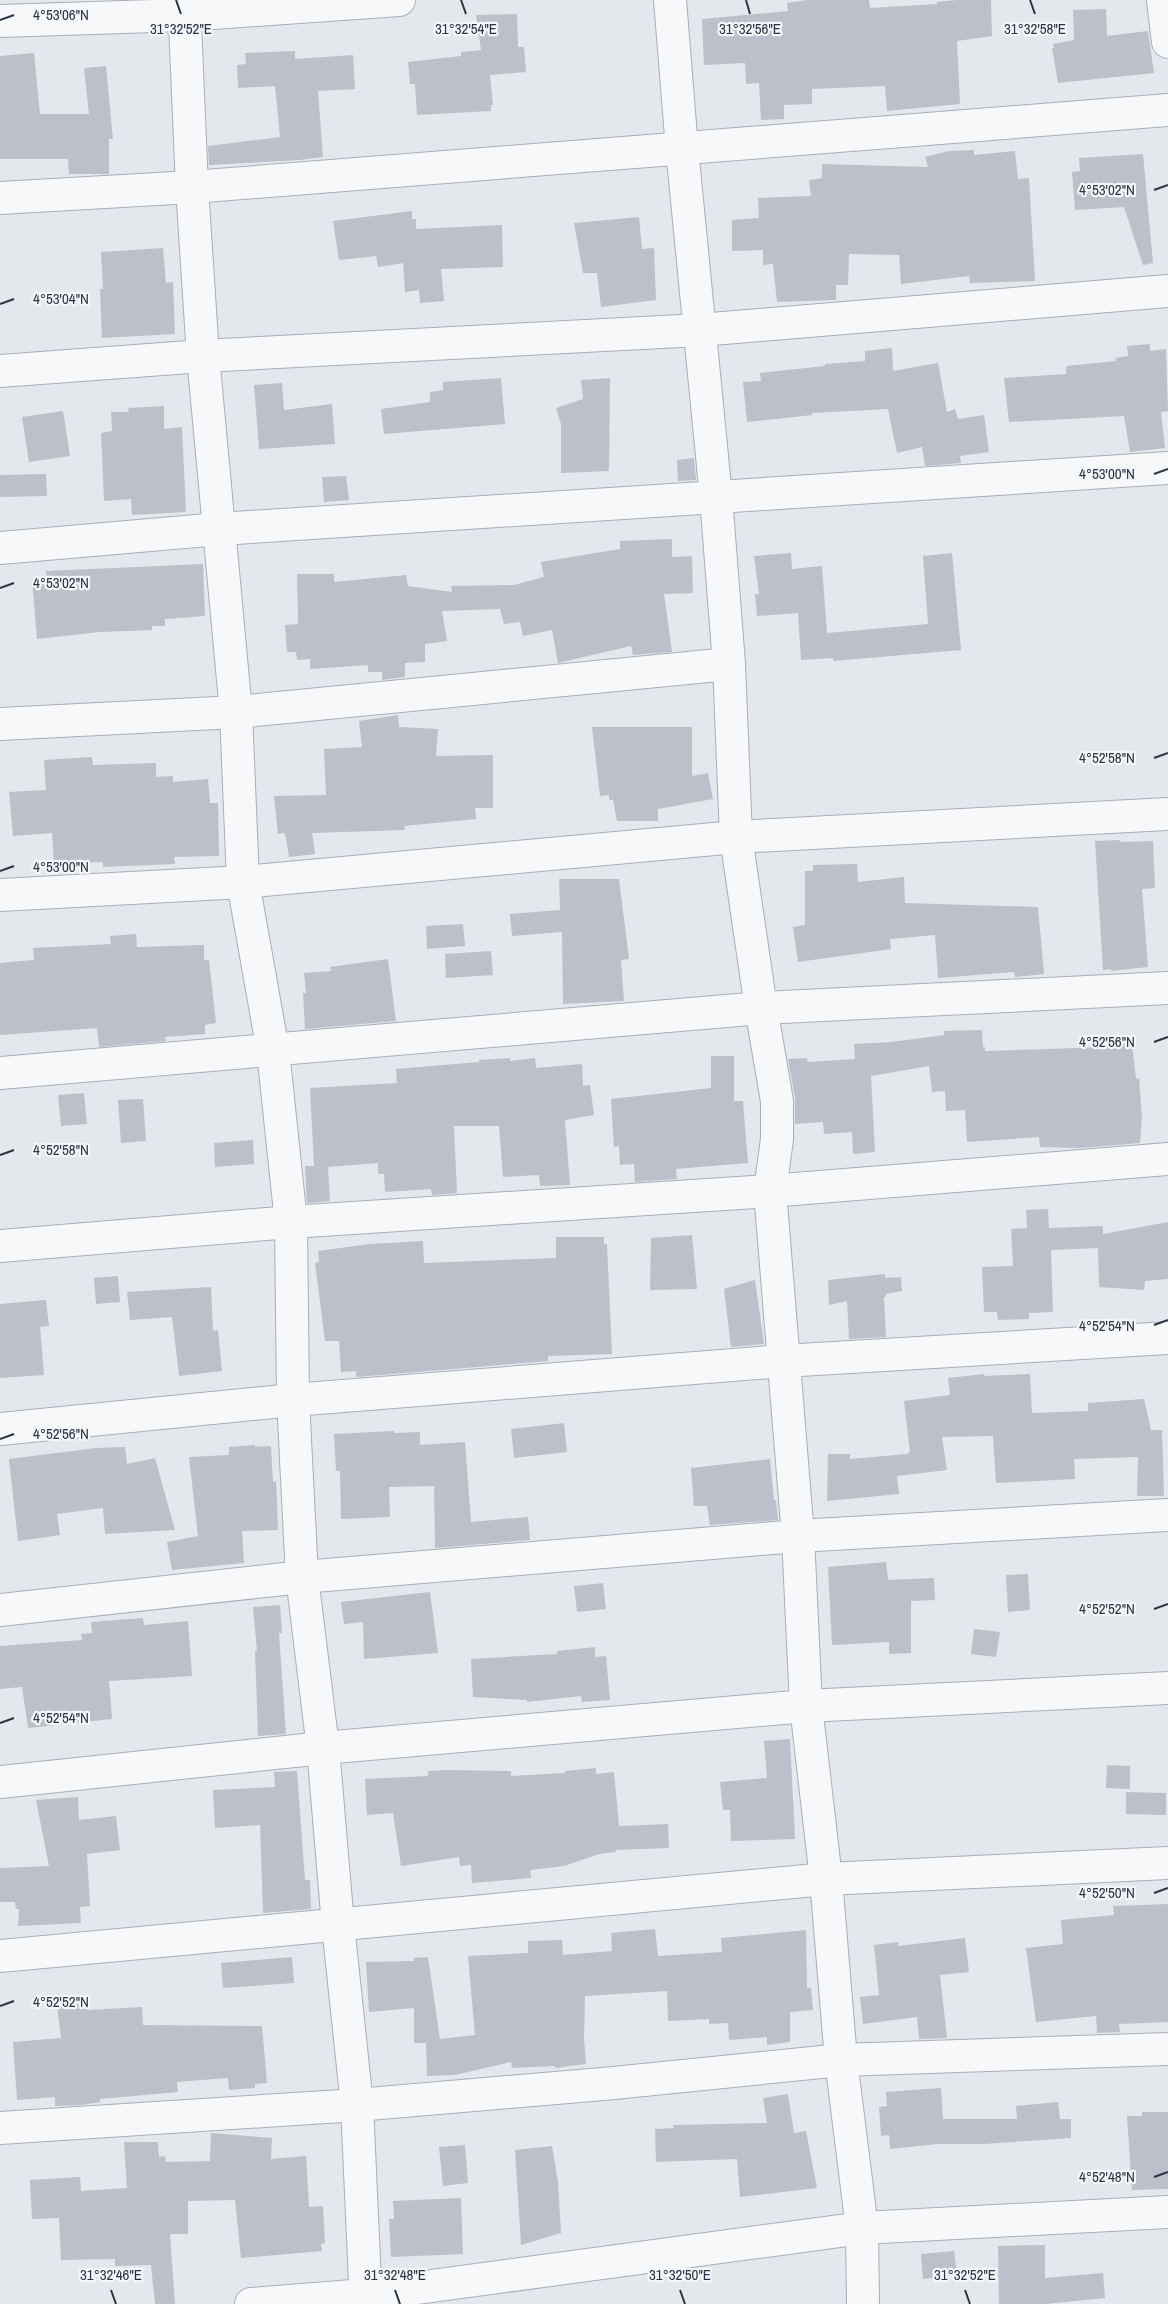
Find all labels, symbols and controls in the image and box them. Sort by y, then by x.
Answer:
text: 4°53'06"N [33,4,89,25]
text: 31°32'52"E [150,18,212,39]
text: 31°32'54"E [435,18,497,39]
text: 31°32'56"E [719,18,781,39]
text: 31°32'58"E [1004,18,1066,39]
text: 4°53'02"N [1079,179,1135,200]
text: 4°53'04"N [33,288,89,309]
text: 4°53'00"N [1079,463,1135,484]
text: 4°53'02"N [33,572,89,593]
text: 4°52'58"N [1079,747,1135,768]
text: 4°53'00"N [33,856,89,877]
text: 4°52'56"N [1079,1031,1135,1052]
text: 4°52'58"N [33,1139,89,1160]
text: 4°52'54"N [1079,1315,1135,1336]
text: 4°52'56"N [33,1423,89,1444]
text: 4°52'52"N [1079,1598,1135,1619]
text: 4°52'54"N [33,1707,89,1728]
text: 4°52'50"N [1079,1882,1135,1903]
text: 4°52'52"N [33,1991,89,2012]
text: 4°52'48"N [1079,2166,1135,2187]
text: 31°32'46"E [80,2264,142,2285]
text: 31°32'48"E [364,2264,426,2285]
text: 31°32'50"E [649,2264,711,2285]
text: 31°32'52"E [934,2264,996,2285]

